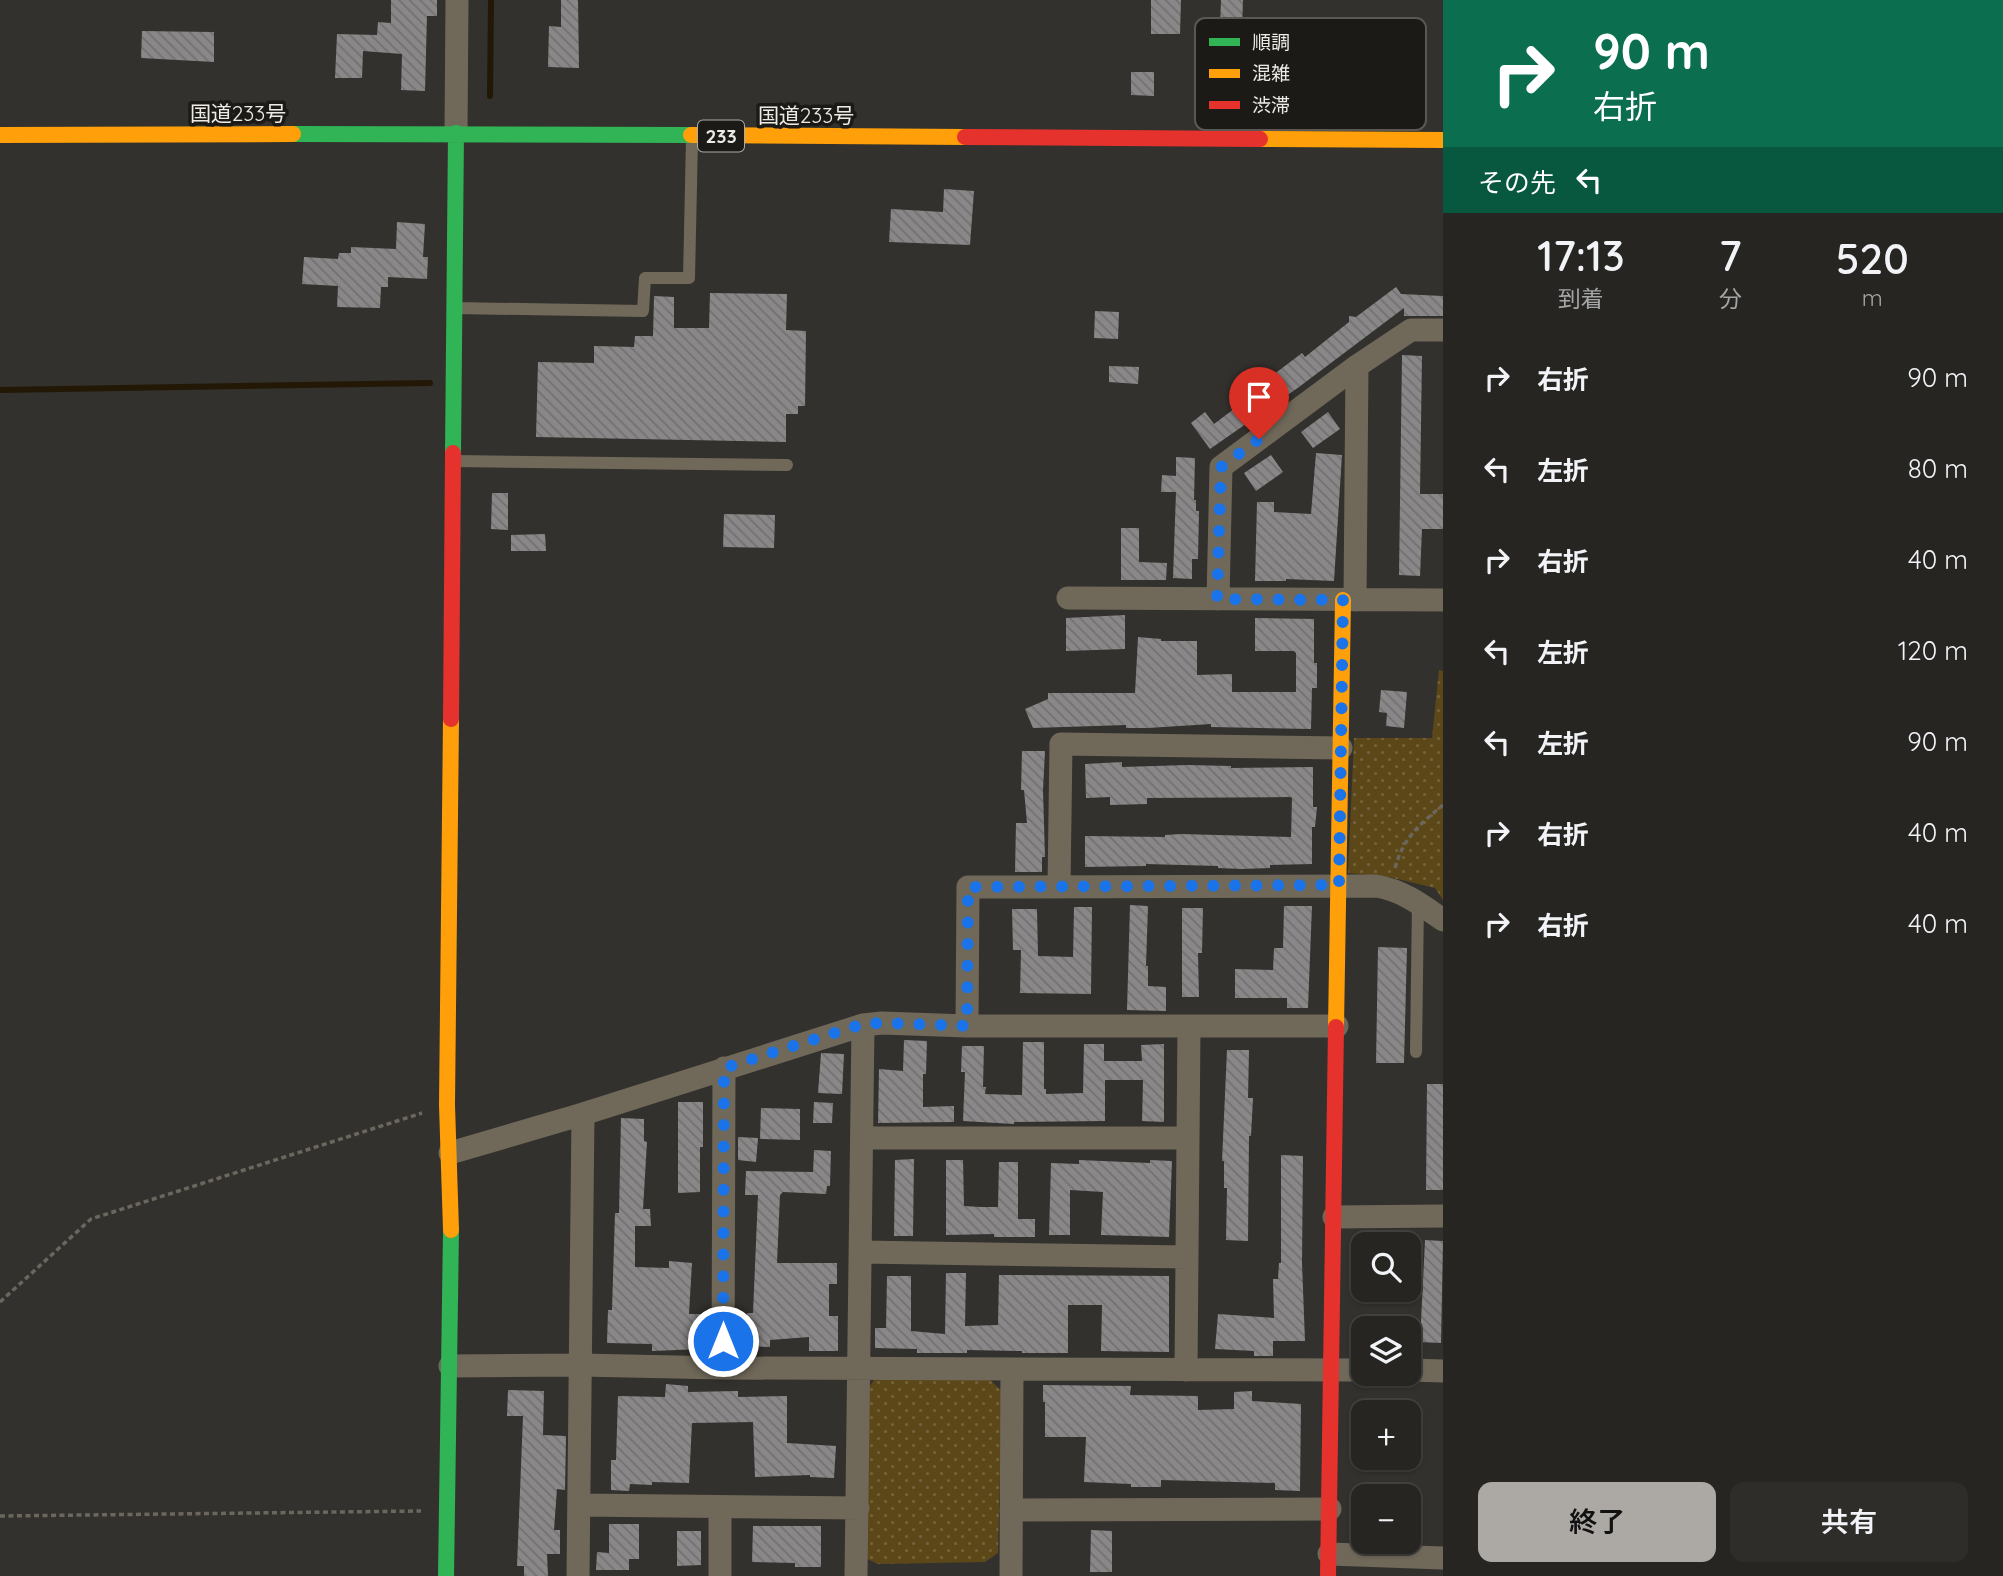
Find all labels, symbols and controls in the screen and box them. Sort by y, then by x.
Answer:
legend [1195,18,1426,130]
text: 90 m [1593,20,1710,81]
icon: right [1478,28,1569,119]
text: 順調 [1252,30,1290,54]
text: 混雑 [1252,61,1290,85]
text: 右折 [1593,86,1657,126]
text: 渋滞 [1252,93,1290,117]
street label: 国道233号 [190,100,286,126]
street label: 国道233号 [758,102,854,128]
road number: 233 [698,120,744,152]
icon: left [1570,161,1608,199]
text: その先 [1478,166,1556,199]
text: 17:13 [1537,229,1625,282]
text: 7 [1719,229,1741,282]
text: 520 [1836,232,1909,285]
text: m [1862,283,1883,312]
text: 到着 [1558,284,1604,313]
text: 分 [1719,284,1742,313]
icon: right [1478,359,1516,397]
text: 90 m [1907,361,1968,394]
text: 右折 [1537,363,1589,396]
pin [1229,367,1289,439]
icon: arrive [1240,378,1278,416]
icon: left [1478,450,1516,488]
text: 80 m [1908,452,1968,485]
text: 左折 [1537,454,1589,487]
icon: right [1478,541,1516,579]
text: 40 m [1908,543,1968,576]
text: 右折 [1537,545,1589,578]
icon: left [1478,632,1516,670]
text: 120 m [1898,634,1968,667]
text: 左折 [1537,636,1589,669]
icon: left [1478,723,1516,761]
text: 90 m [1907,725,1968,758]
text: 左折 [1537,727,1589,760]
icon: right [1478,814,1516,852]
text: 40 m [1908,816,1968,849]
text: 右折 [1537,818,1589,851]
icon: right [1478,905,1516,943]
text: 40 m [1908,907,1968,940]
text: 右折 [1537,909,1589,942]
map controls [1351,1232,1421,1554]
button: search [1351,1232,1421,1302]
position arrow [686,1304,760,1378]
button: layers [1351,1316,1421,1386]
button: + [1351,1400,1421,1470]
button: 終了 [1478,1482,1716,1562]
button: 共有 [1730,1482,1968,1562]
button: − [1351,1484,1421,1554]

